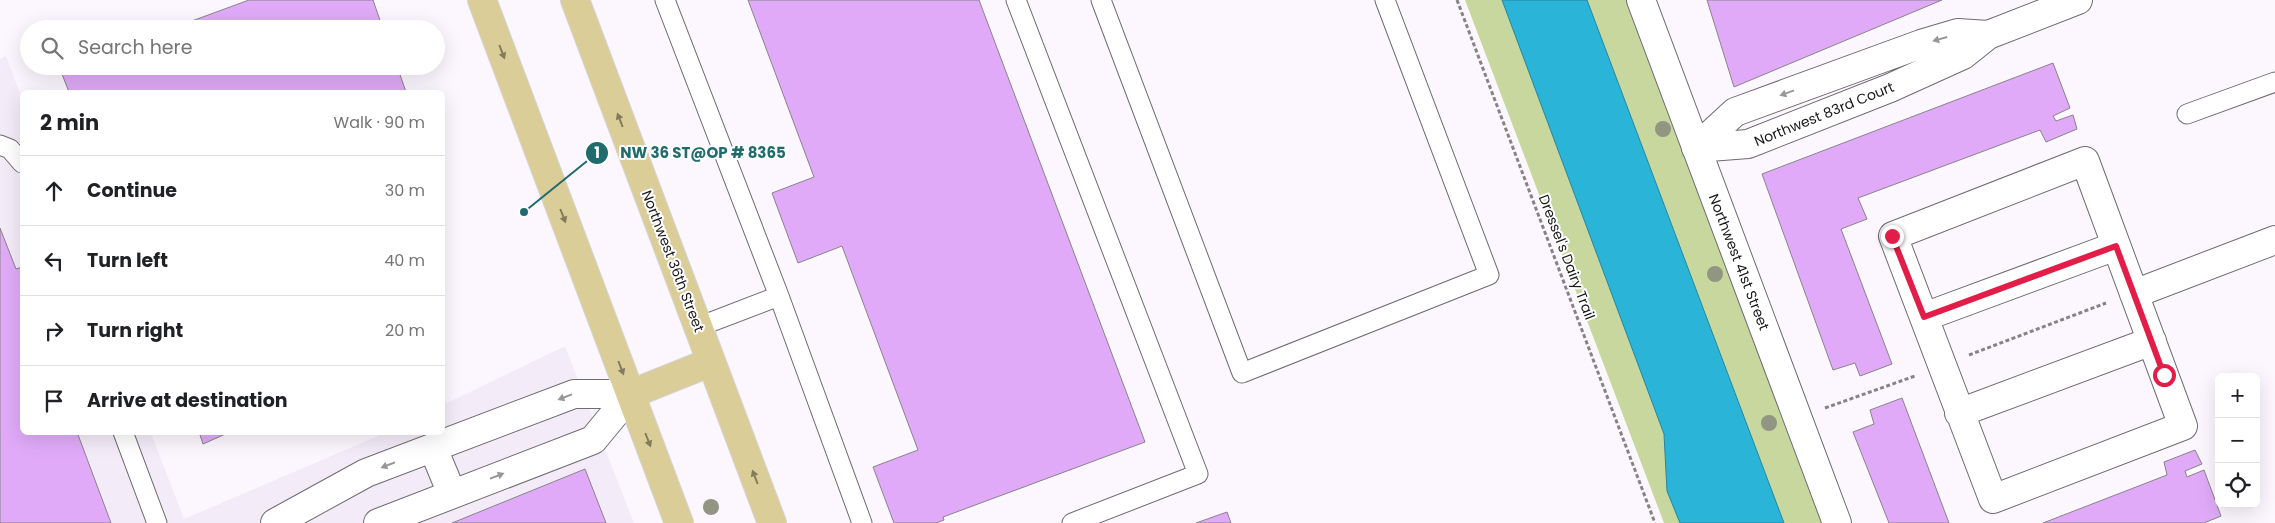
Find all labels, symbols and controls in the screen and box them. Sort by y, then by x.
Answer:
search box [20,20,445,75]
icon: search [38,34,66,62]
text: Search here [78,34,192,61]
one-way arrow [1932,35,1947,43]
one-way arrow [498,45,506,60]
street label: Northwest 83rd Court [1751,77,1897,151]
one-way arrow [1779,89,1794,97]
text: 2 min [40,108,99,137]
text: Walk · 90 m [334,111,425,134]
one-way arrow [616,112,623,127]
callout: NW 36 ST@OP # 8365 [585,138,795,168]
text: 1 [594,142,600,163]
text: NW 36 ST@OP # 8365 [620,142,786,163]
icon: ahead [40,177,68,205]
text: Continue [87,177,177,204]
text: 30 m [385,179,425,202]
street label: Northwest 36th Street [637,187,709,335]
street label: Northwest 41st Street [1704,191,1774,333]
street label: Dressel's Dairy Trail [1534,192,1600,322]
one-way arrow [560,208,567,223]
route end [1881,225,1904,248]
icon: left [40,247,68,275]
text: Turn left [87,247,168,274]
text: 40 m [384,249,425,272]
icon: right [40,317,68,345]
text: Turn right [87,317,183,344]
text: 20 m [385,319,425,342]
one-way arrow [618,360,625,375]
route start [2153,364,2176,387]
map controls [2215,373,2260,508]
button: + [2215,373,2260,418]
icon: arrive [40,387,68,415]
text: Arrive at destination [87,387,288,414]
one-way arrow [557,393,572,401]
button: − [2215,418,2260,463]
one-way arrow [644,433,652,448]
one-way arrow [380,461,395,469]
button: locate [2215,463,2260,508]
one-way arrow [751,470,758,485]
one-way arrow [490,472,504,480]

